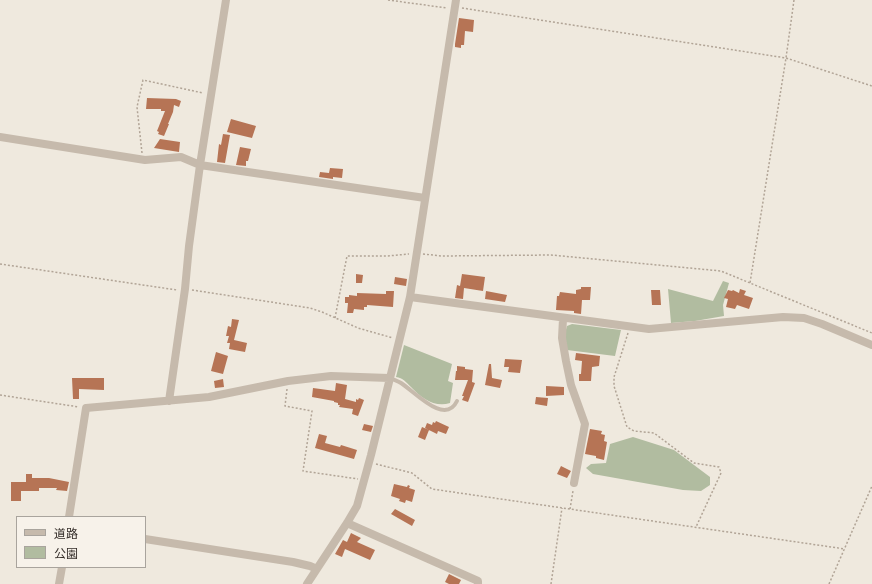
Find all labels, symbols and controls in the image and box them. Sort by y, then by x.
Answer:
legend [16,516,146,568]
text: 道路 [54,527,78,541]
text: 公園 [54,547,78,561]

